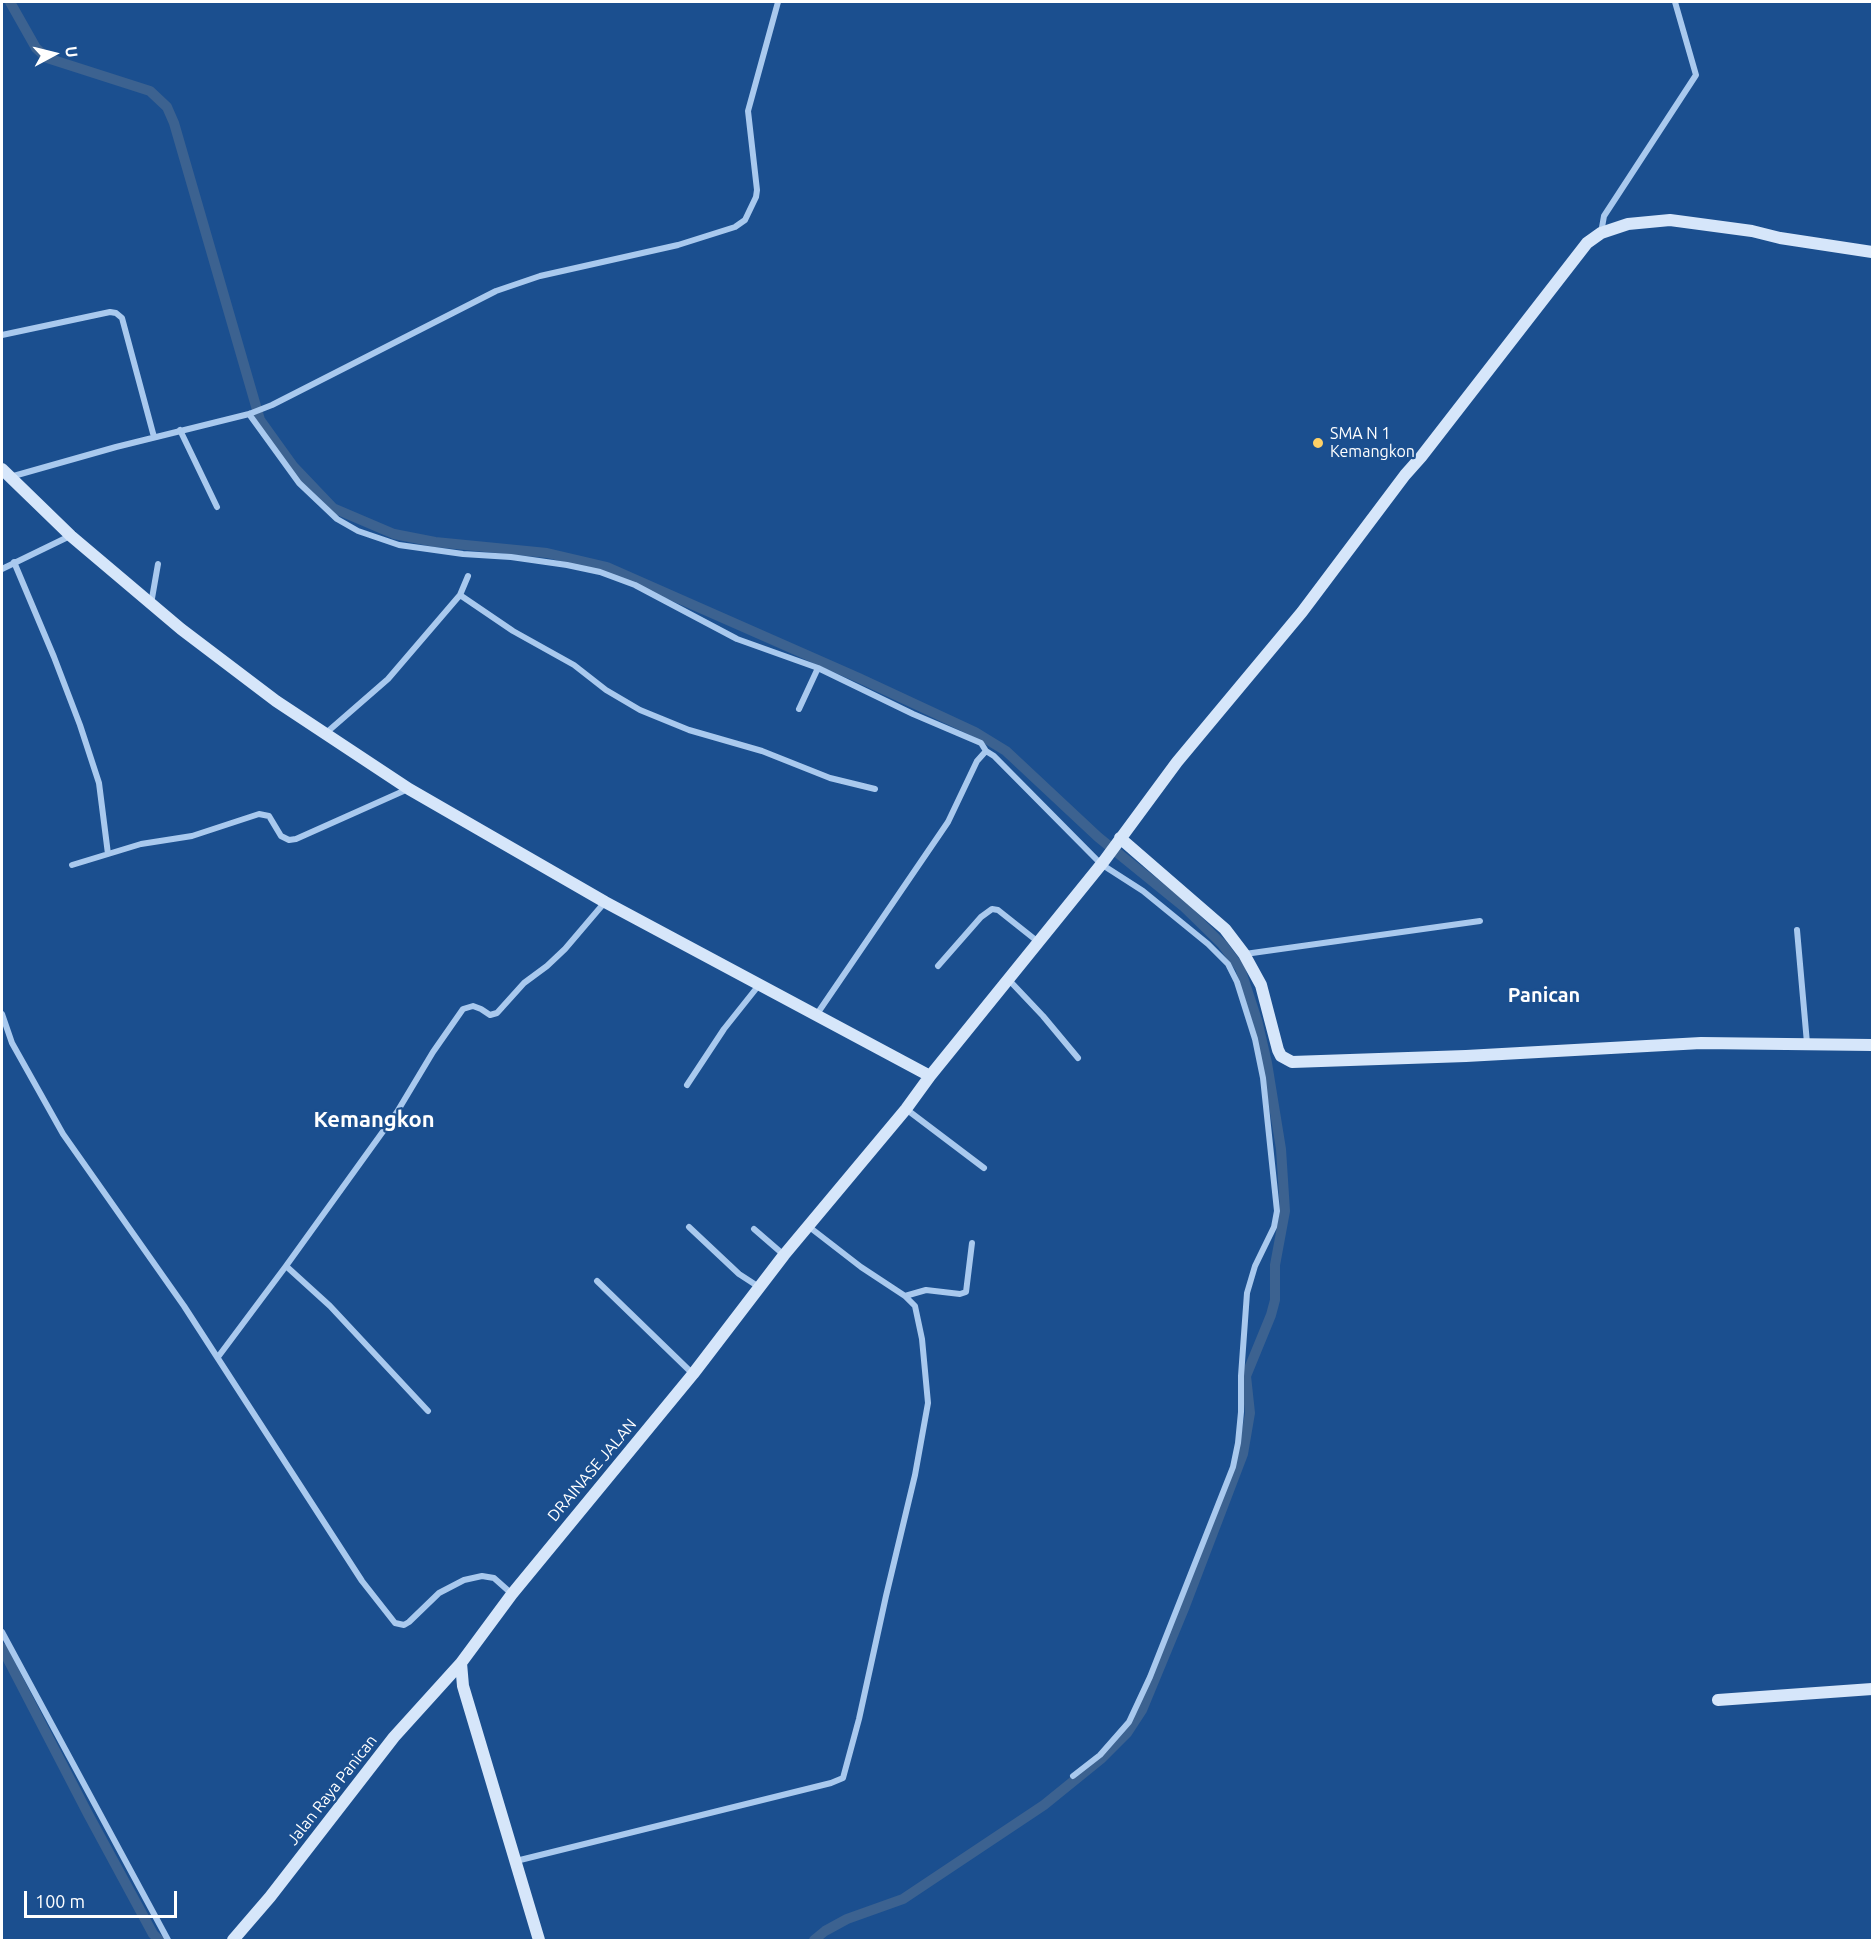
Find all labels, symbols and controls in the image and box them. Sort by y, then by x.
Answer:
north arrow [24,24,84,84]
text: U [62,45,81,58]
place label: SMA N 1 Kemangkon [1330,424,1415,462]
marker: SMA N 1 Kemangkon [1311,436,1325,450]
district label: Panican [1508,983,1580,1007]
district label: Kemangkon [313,1107,435,1133]
street label: DRAINASE JALAN [544,1415,640,1525]
street label: Jalan Raya Panican [283,1731,381,1849]
scale bar [27,1879,180,1917]
text: 100 m [35,1891,85,1911]

